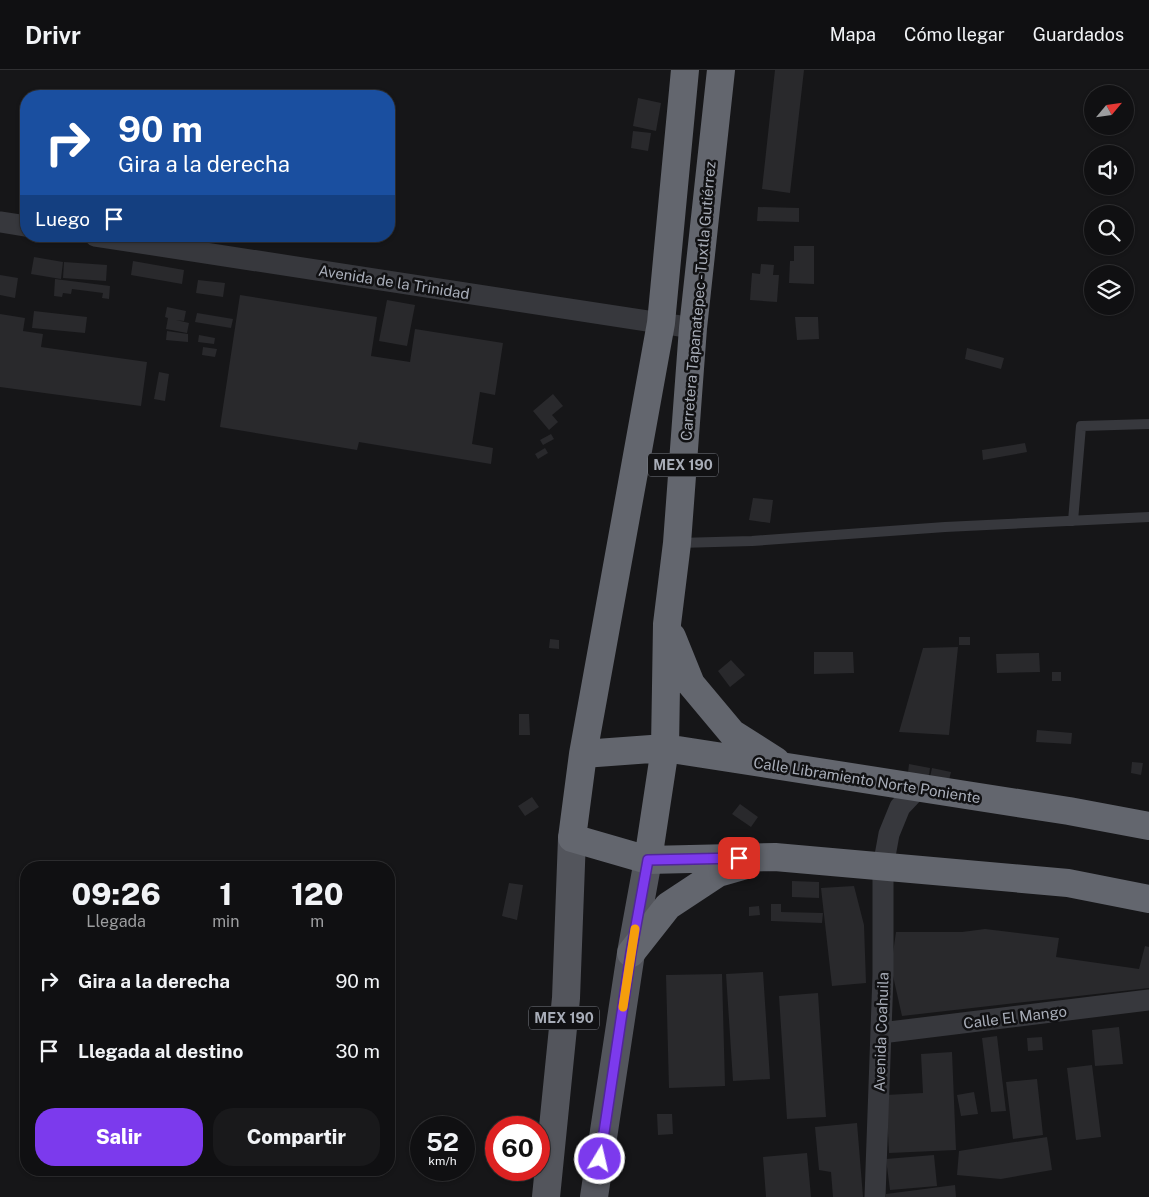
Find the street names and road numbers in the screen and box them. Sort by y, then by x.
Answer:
street label: Carretera Tapanatepec - Tuxtla Gutiérrez [677,161,719,441]
street label: Avenida de la Trinidad [317,262,471,302]
road number: MEX 190 [648,454,718,476]
street label: Calle Libramiento Norte Poniente [752,754,982,806]
street label: Avenida Coahuila [870,972,892,1092]
street label: Calle El Mango [962,1002,1068,1032]
road number: MEX 190 [529,1006,599,1030]

